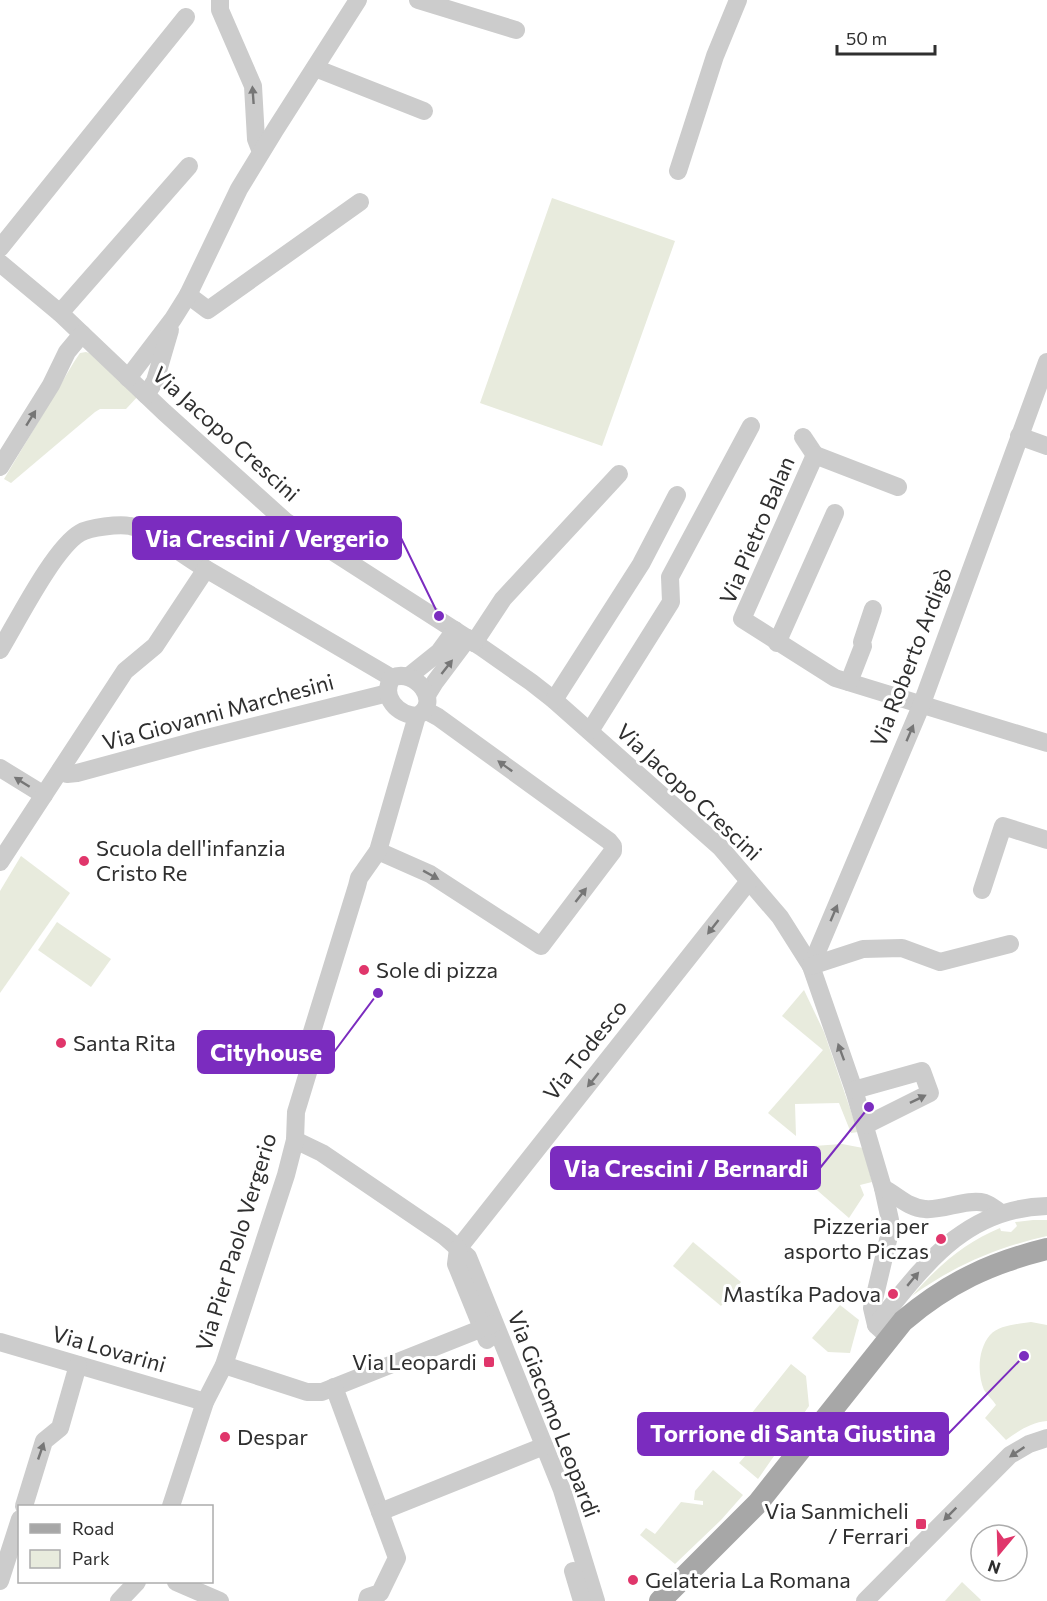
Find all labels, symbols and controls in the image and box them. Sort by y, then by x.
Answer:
scale bar [837,18,934,56]
text: 50 m [846,27,887,49]
one-way arrow [248,85,258,104]
street label: Via Jacopo Crescini [147,360,305,507]
one-way arrow [25,410,37,426]
street label: Via Pietro Balan [713,452,800,608]
callout: Via Crescini / Vergerio [133,517,401,559]
text: Via Crescini / Vergerio [145,523,389,552]
street label: Via Roberto Ardigò [864,563,957,750]
one-way arrow [441,659,453,675]
street label: Via Giovanni Marchesini [99,668,337,755]
street label: Via Jacopo Crescini [611,717,768,866]
one-way arrow [906,724,915,742]
one-way arrow [498,760,513,772]
one-way arrow [14,776,30,787]
place label: Scuola dell'infanzia Cristo Re [96,834,285,886]
marker: Scuola dell'infanzia Cristo Re [77,854,91,868]
one-way arrow [423,870,440,880]
one-way arrow [574,888,586,903]
one-way arrow [829,903,839,921]
one-way arrow [707,919,719,934]
place label: Sole di pizza [376,956,498,983]
marker: Sole di pizza [357,963,371,977]
street label: Via Todesco [537,994,632,1105]
place label: Santa Rita [73,1029,176,1056]
callout: Cityhouse [198,1031,334,1073]
marker: Santa Rita [54,1036,68,1050]
text: Cityhouse [210,1037,322,1066]
one-way arrow [836,1042,846,1060]
one-way arrow [586,1072,599,1088]
one-way arrow [910,1094,927,1104]
street label: Via Pier Paolo Vergerio [189,1129,282,1354]
callout: Via Crescini / Bernardi [551,1147,820,1189]
text: Via Crescini / Bernardi [564,1153,808,1182]
place label: Pizzeria per asporto Piczas [784,1212,929,1264]
marker: Pizzeria per asporto Piczas [934,1232,948,1246]
one-way arrow [906,1272,919,1287]
place label: Mastíka Padova [723,1280,881,1307]
marker: Mastíka Padova [886,1287,900,1301]
street label: Via Giacomo Leopardi [503,1307,606,1521]
street label: Via Lovarini [49,1319,169,1378]
place label: Via Leopardi [352,1348,477,1375]
marker: Via Leopardi [482,1355,496,1369]
callout: Torrione di Santa Giustina [638,1413,948,1455]
text: Torrione di Santa Giustina [650,1418,936,1447]
place label: Despar [237,1423,308,1450]
marker: Despar [218,1430,232,1444]
one-way arrow [37,1442,47,1460]
one-way arrow [1009,1446,1025,1457]
place label: Via Sanmicheli / Ferrari [764,1497,909,1549]
legend [18,1505,213,1583]
one-way arrow [943,1507,957,1522]
text: Road [72,1517,114,1539]
marker: Via Sanmicheli / Ferrari [914,1517,928,1531]
north arrow [969,1523,1029,1583]
text: Park [72,1547,110,1569]
text: N [985,1557,1003,1579]
place label: Gelateria La Romana [645,1566,851,1593]
marker: Gelateria La Romana [626,1573,640,1587]

